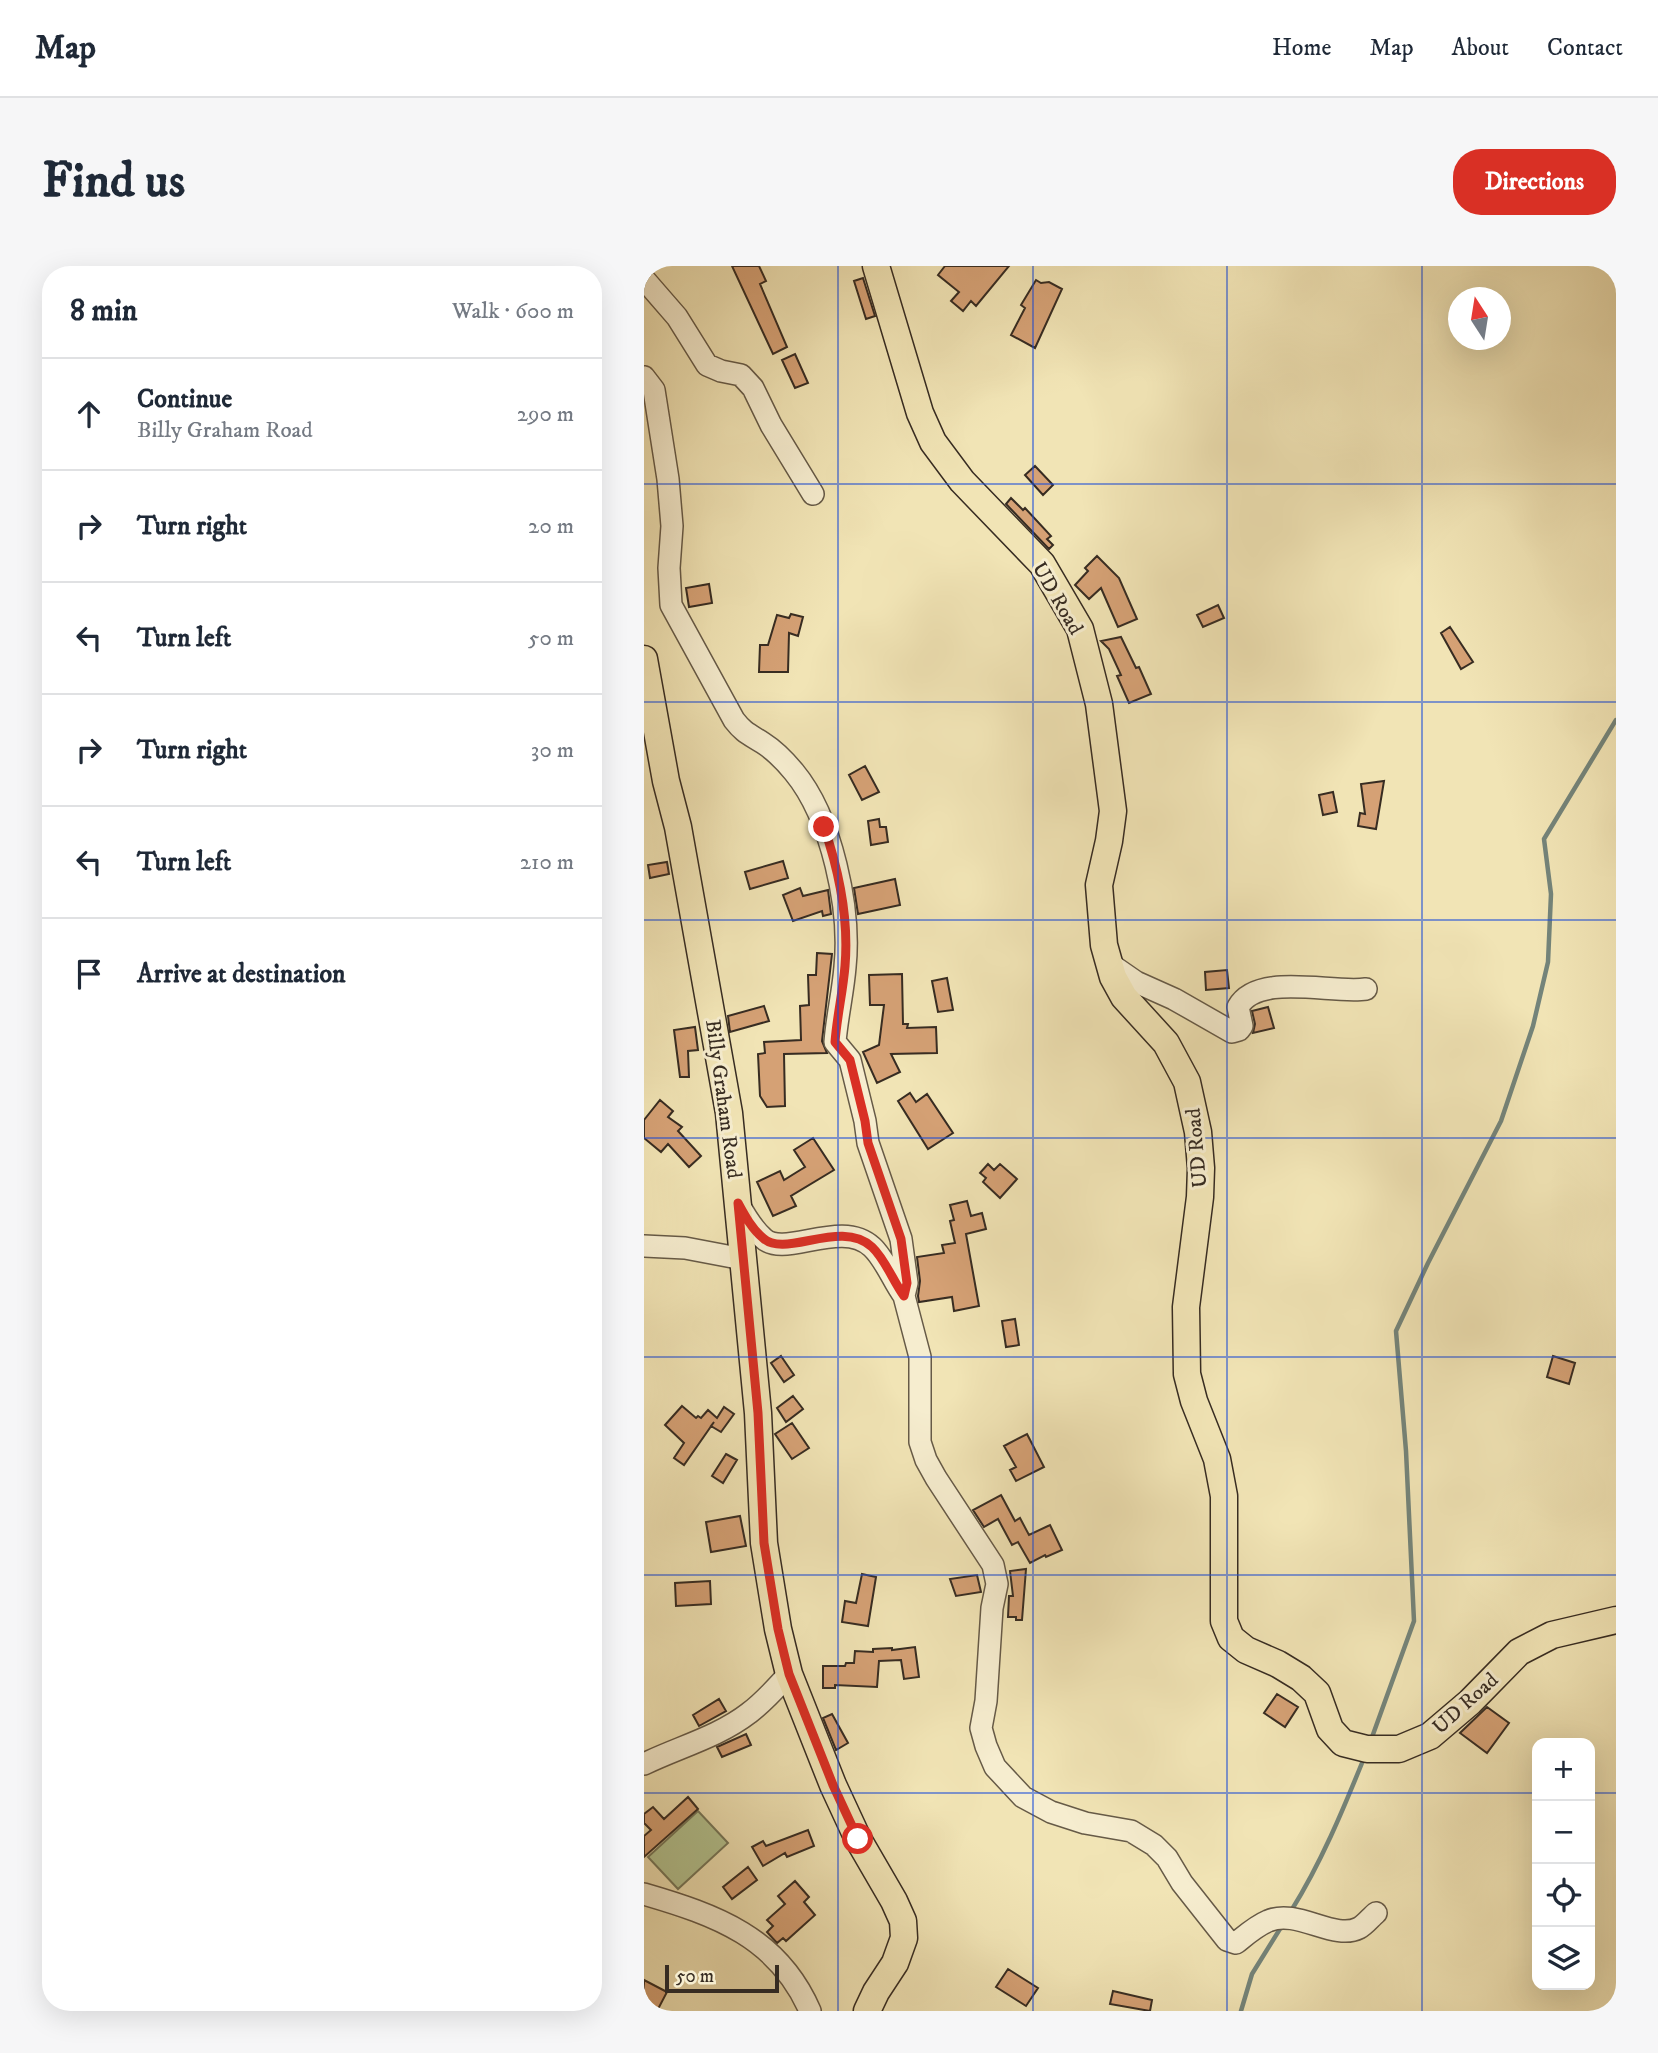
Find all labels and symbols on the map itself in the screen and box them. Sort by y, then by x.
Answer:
north arrow [1448,287,1511,350]
street label: UD Road [1026,557,1089,640]
route end [808,811,839,842]
street label: Billy Graham Road [699,1018,747,1181]
street label: UD Road [1181,1106,1213,1189]
street label: UD Road [1427,1667,1504,1740]
route start [842,1823,873,1854]
scale bar [665,1962,779,1994]

